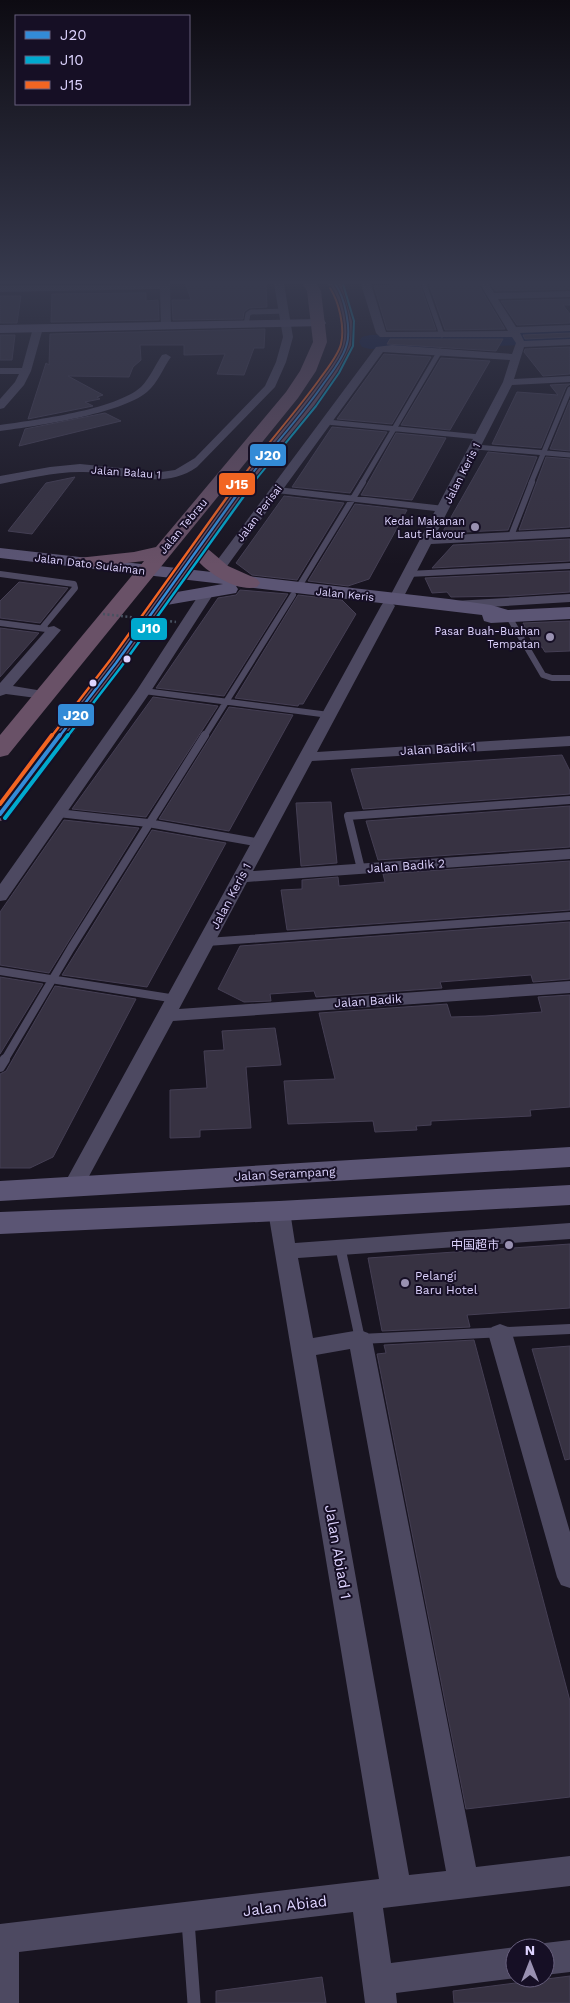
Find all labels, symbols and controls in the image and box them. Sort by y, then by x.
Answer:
legend [15,15,190,105]
text: J20 [60,26,87,44]
text: J10 [60,51,84,69]
text: J15 [60,76,83,94]
street label: Jalan Keris 1 [442,441,483,506]
line badge: J20 [249,443,287,467]
text: J20 [255,447,281,463]
street label: Jalan Balau 1 [91,464,161,481]
line badge: J15 [218,472,256,496]
text: J15 [226,476,248,492]
street label: Jalan Perisai [234,482,285,544]
street label: Jalan Tebrau [157,496,210,557]
place label: Kedai Makanan Laut Flavour [384,515,466,541]
marker: Kedai Makanan Laut Flavour [469,521,481,533]
street label: Jalan Dato Sulaiman [34,551,146,578]
street label: Jalan Keris [315,585,375,604]
line badge: J10 [130,617,168,641]
text: J10 [137,620,161,636]
place label: Pasar Buah-Buahan Tempatan [434,625,540,651]
marker: Pasar Buah-Buahan Tempatan [544,631,556,643]
unlabelled marker [122,654,132,664]
unlabelled marker [88,678,98,688]
line badge: J20 [57,703,95,727]
text: J20 [63,707,89,723]
street label: Jalan Badik 1 [400,740,476,758]
street label: Jalan Badik 2 [366,856,446,876]
street label: Jalan Keris 1 [208,861,254,931]
street label: Jalan Badik [334,992,402,1010]
street label: Jalan Serampang [234,1164,336,1184]
place label: 中国超市 [451,1238,499,1252]
marker: 中国超市 [503,1239,515,1251]
place label: Pelangi Baru Hotel [415,1269,478,1297]
marker: Pelangi Baru Hotel [399,1277,411,1289]
street label: Jalan Abiad 1 [321,1503,355,1601]
street label: Jalan Abiad [242,1892,328,1920]
north arrow [505,1938,555,1988]
text: N [525,1942,535,1958]

